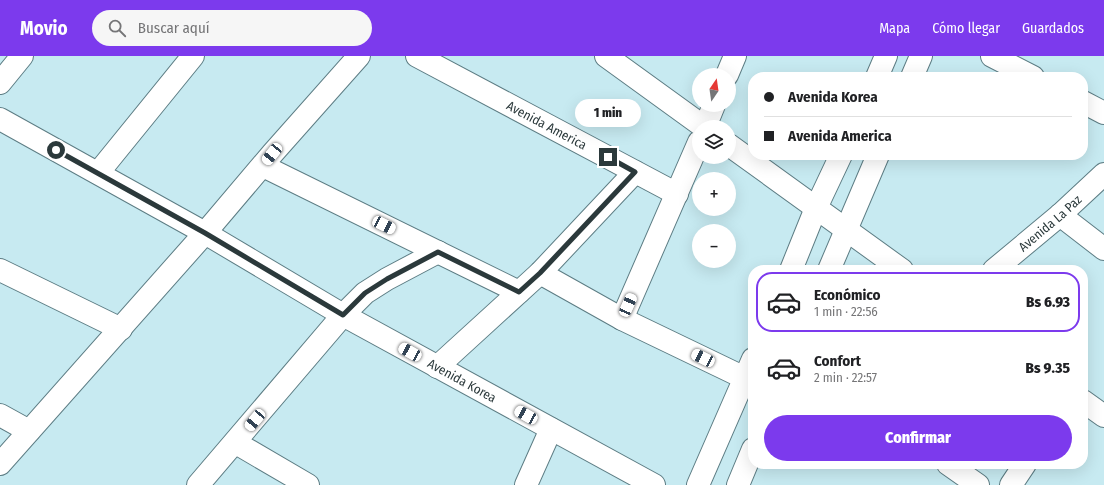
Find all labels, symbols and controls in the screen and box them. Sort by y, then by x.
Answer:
search box [92,10,372,46]
text: Movio [20,17,68,40]
icon: search [106,17,128,39]
text: Buscar aquí [138,19,210,37]
text: Mapa [879,20,910,37]
text: Cómo llegar [932,20,1000,37]
text: Guardados [1022,20,1084,37]
north arrow [692,68,736,112]
map controls [692,68,736,268]
text: Avenida Korea [788,88,878,106]
street label: Avenida America [504,98,589,153]
callout: 1 min [575,99,641,127]
text: 1 min [594,105,622,120]
button: layers [692,120,736,164]
text: Avenida America [788,127,892,145]
route start [47,141,65,159]
car [260,141,284,167]
route end [599,148,617,166]
button: + [692,172,736,216]
street label: Avenida La Paz [1016,192,1085,254]
car [371,214,397,236]
button: − [692,224,736,268]
icon: car [766,284,802,320]
text: Económico [814,286,881,304]
car [618,292,638,318]
text: Bs 6.93 [1026,293,1070,311]
text: 1 min · 22:56 [814,304,878,319]
car [397,341,423,363]
car [690,347,716,369]
icon: car [766,350,802,386]
text: Confort [814,352,861,370]
street label: Avenida Korea [425,356,499,405]
text: Bs 9.35 [1026,359,1070,377]
text: 2 min · 22:57 [814,370,877,385]
car [513,404,539,426]
car [243,407,267,433]
button: Confirmar [764,415,1072,461]

